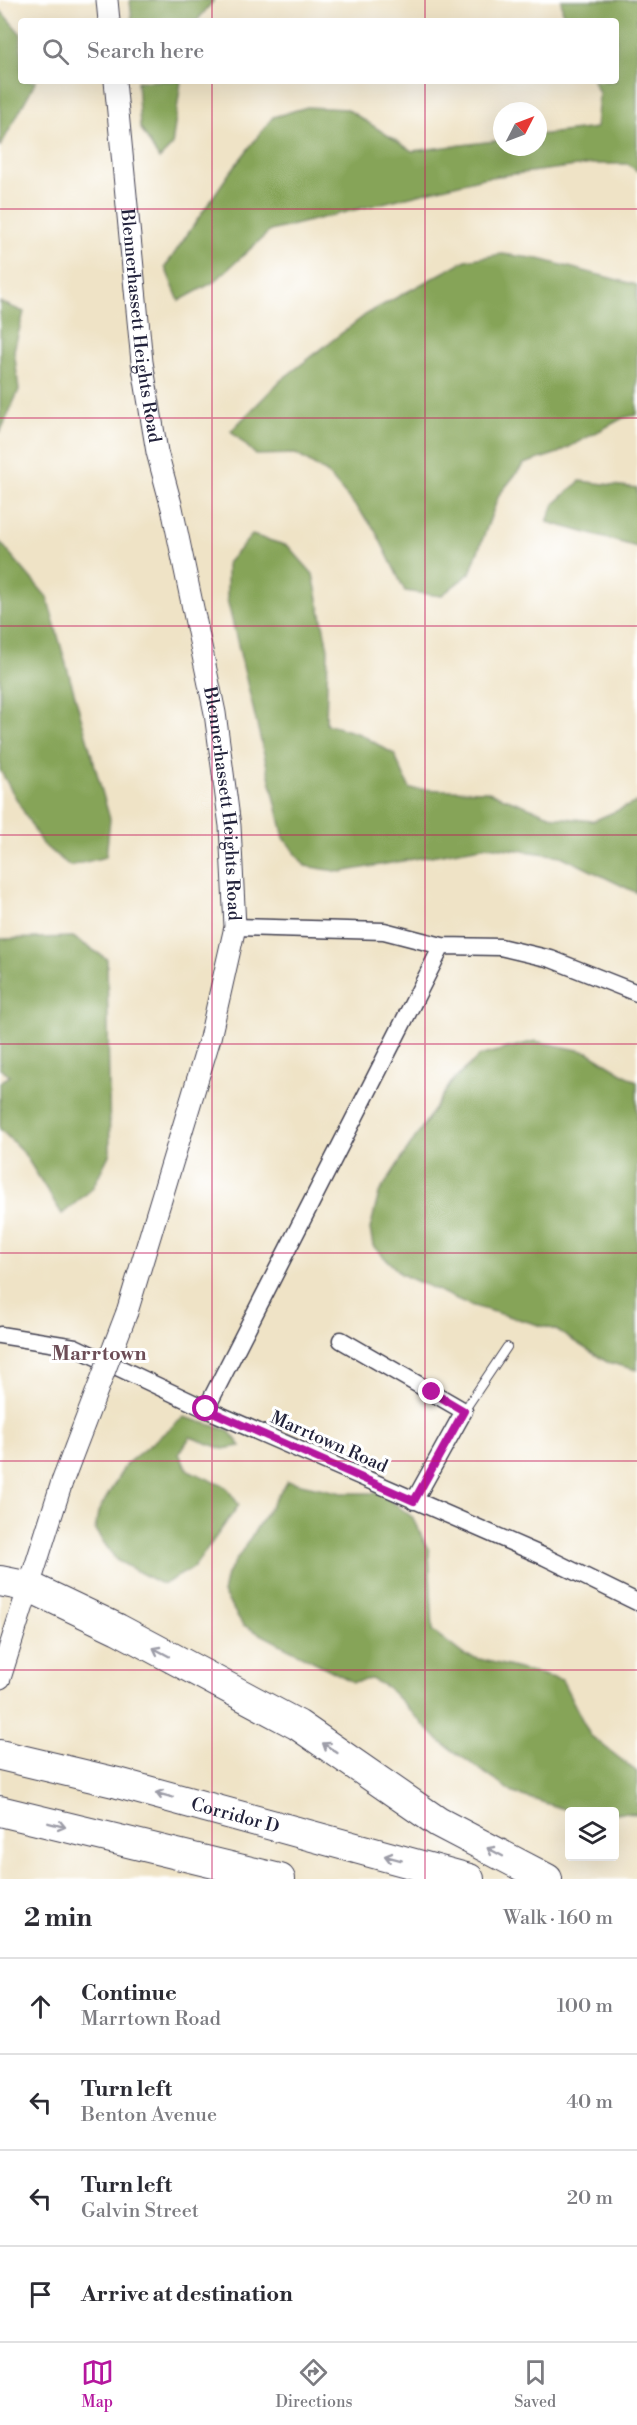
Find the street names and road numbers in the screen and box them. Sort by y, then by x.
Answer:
street label: Blennerhassett Heights Road [116,207,167,445]
street label: Blennerhassett Heights Road [198,683,246,922]
street label: Marrtown Road [267,1406,392,1478]
street label: Corridor D [189,1792,282,1838]

